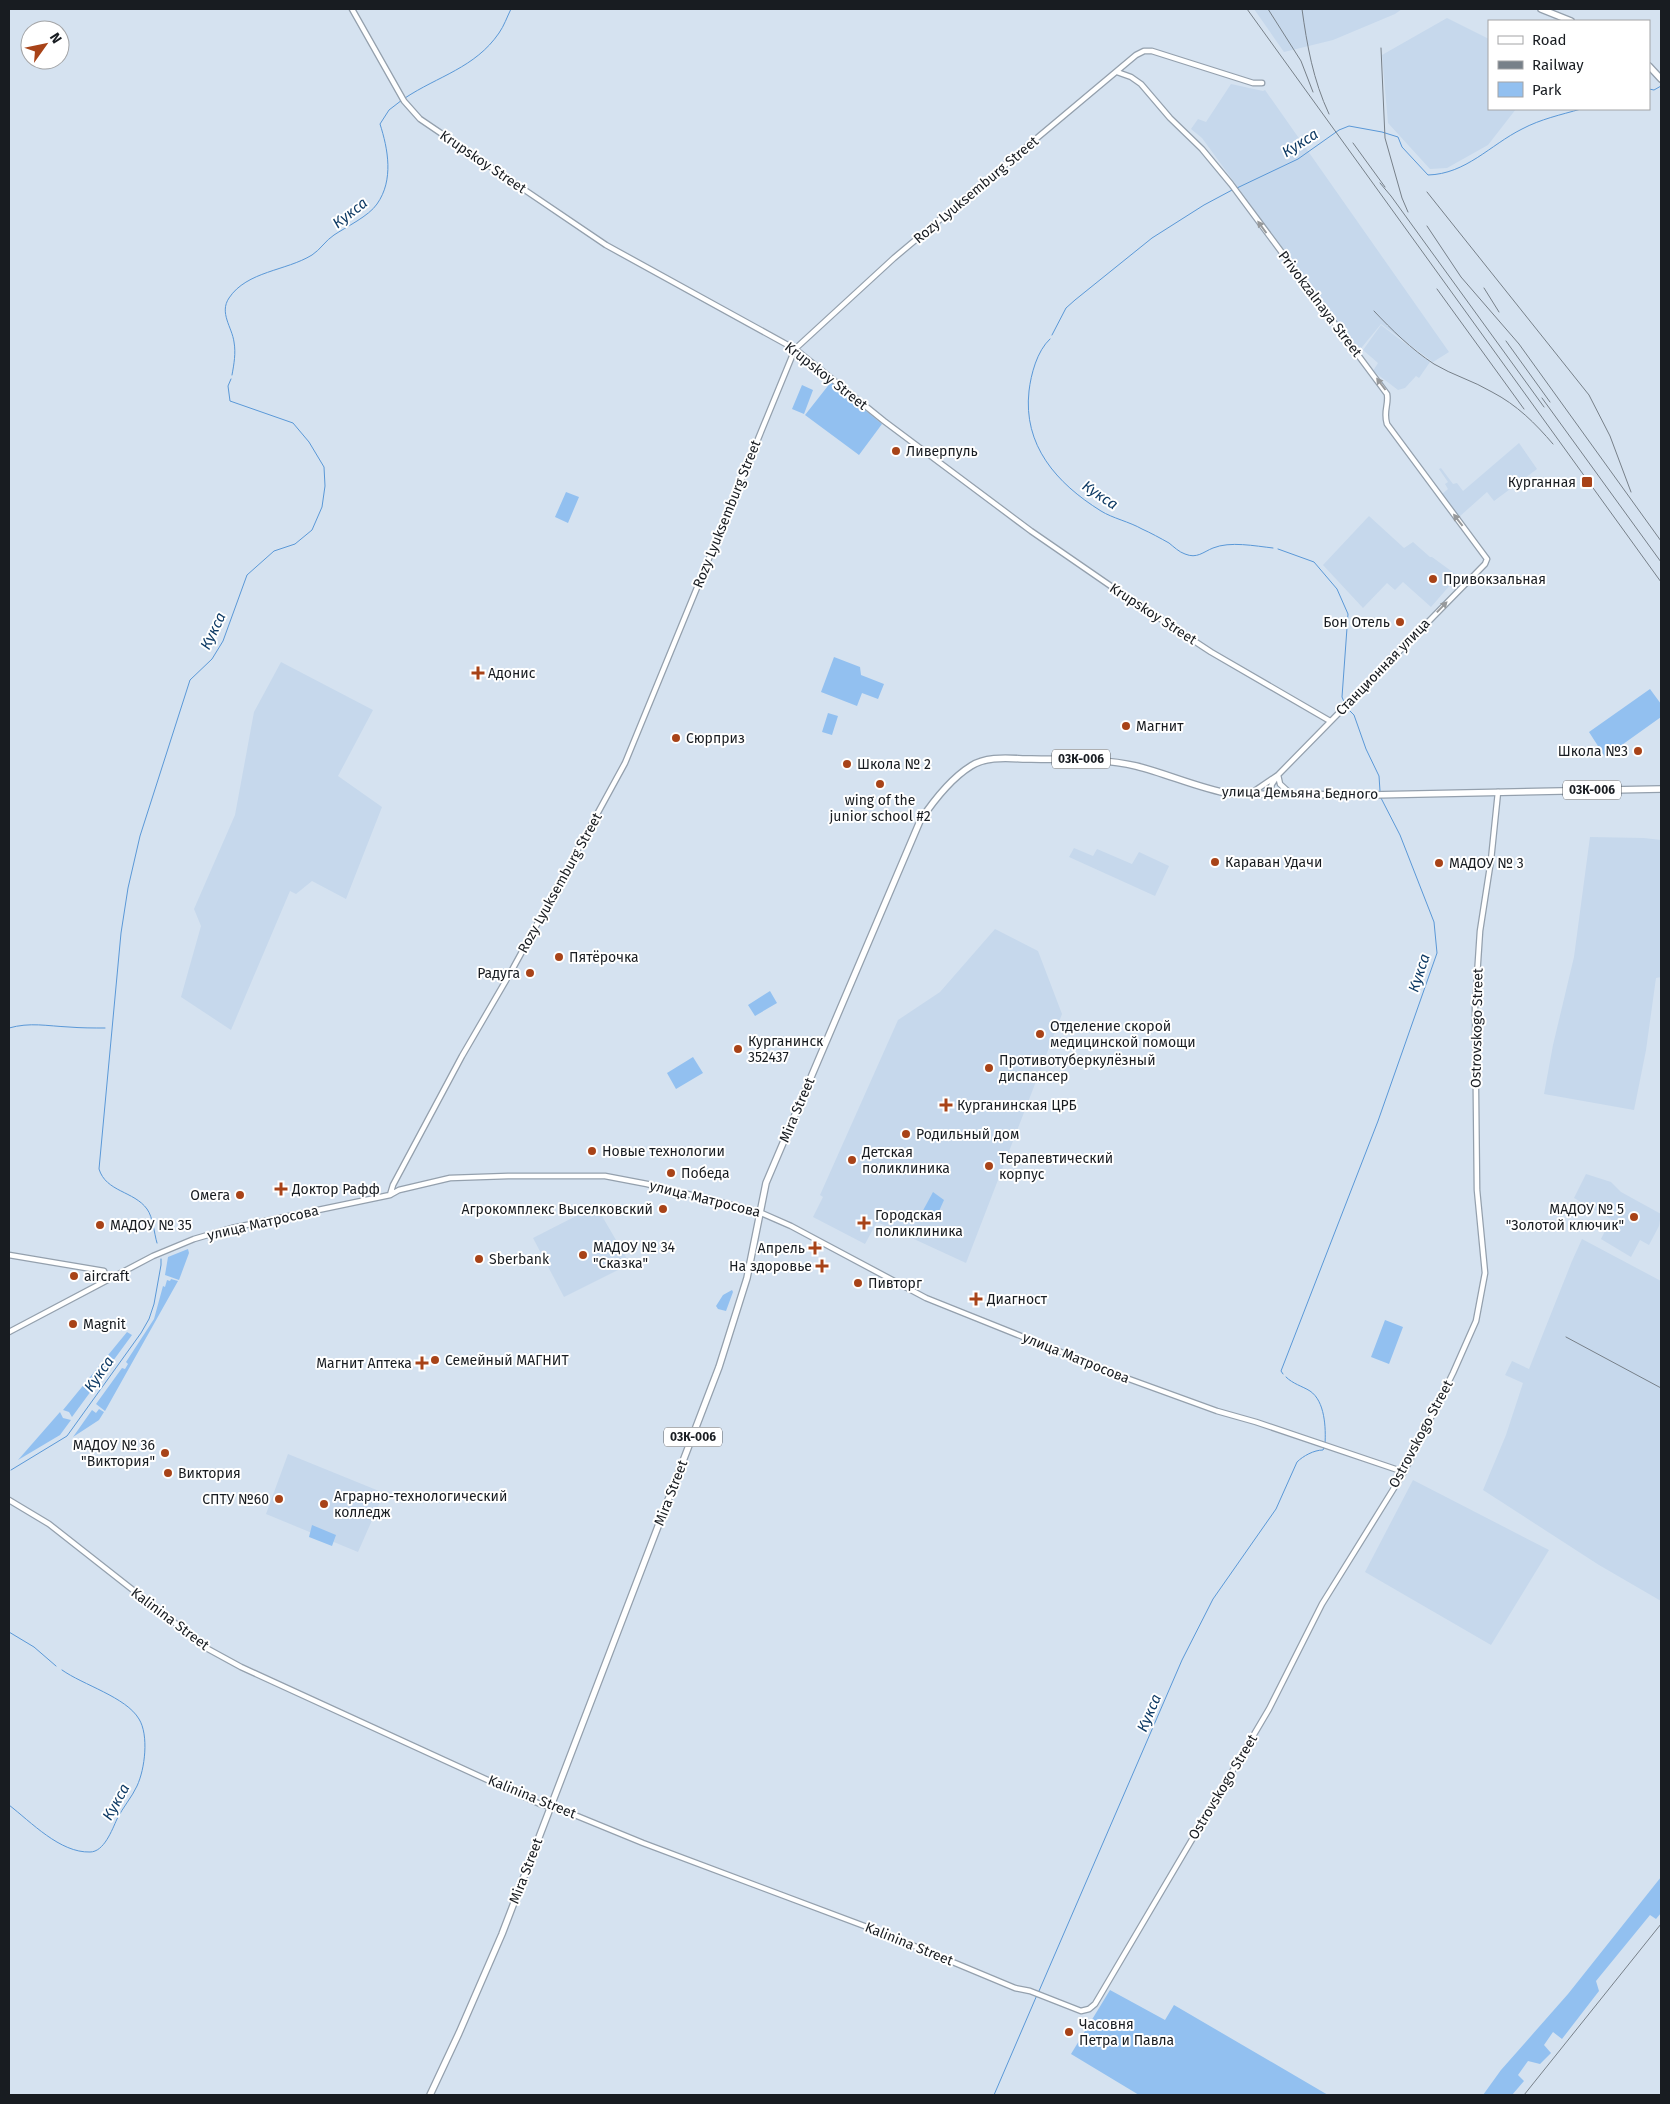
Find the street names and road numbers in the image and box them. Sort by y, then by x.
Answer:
street label: Krupskoy Street [437,127,530,198]
street label: Rozy Lyuksemburg Street [910,132,1043,247]
street label: Privokzalnaya Street [1275,248,1366,361]
street label: Krupskoy Street [781,338,872,414]
street label: Rozy Lyuksemburg Street [690,437,765,590]
street label: Krupskoy Street [1106,580,1201,649]
street label: Станционная улица [1332,615,1434,719]
road number: 03К-006 [1052,750,1110,769]
road number: 03К-006 [1563,780,1621,800]
street label: улица Демьяна Бедного [1222,783,1378,803]
street label: Rozy Lyuksemburg Street [514,809,606,956]
street label: Ostrovskogo Street [1467,967,1487,1088]
street label: Mira Street [776,1074,819,1145]
street label: улица Матросова [648,1177,762,1221]
street label: улица Матросова [206,1202,320,1244]
street label: улица Матросова [1020,1329,1132,1387]
street label: Ostrovskogo Street [1385,1376,1457,1491]
road number: 03К-006 [664,1428,722,1446]
street label: Mira Street [651,1457,692,1528]
street label: Kalinina Street [128,1584,213,1654]
street label: Ostrovskogo Street [1185,1730,1262,1843]
street label: Kalinina Street [486,1772,579,1823]
street label: Mira Street [506,1835,547,1906]
street label: Kalinina Street [863,1919,956,1970]

